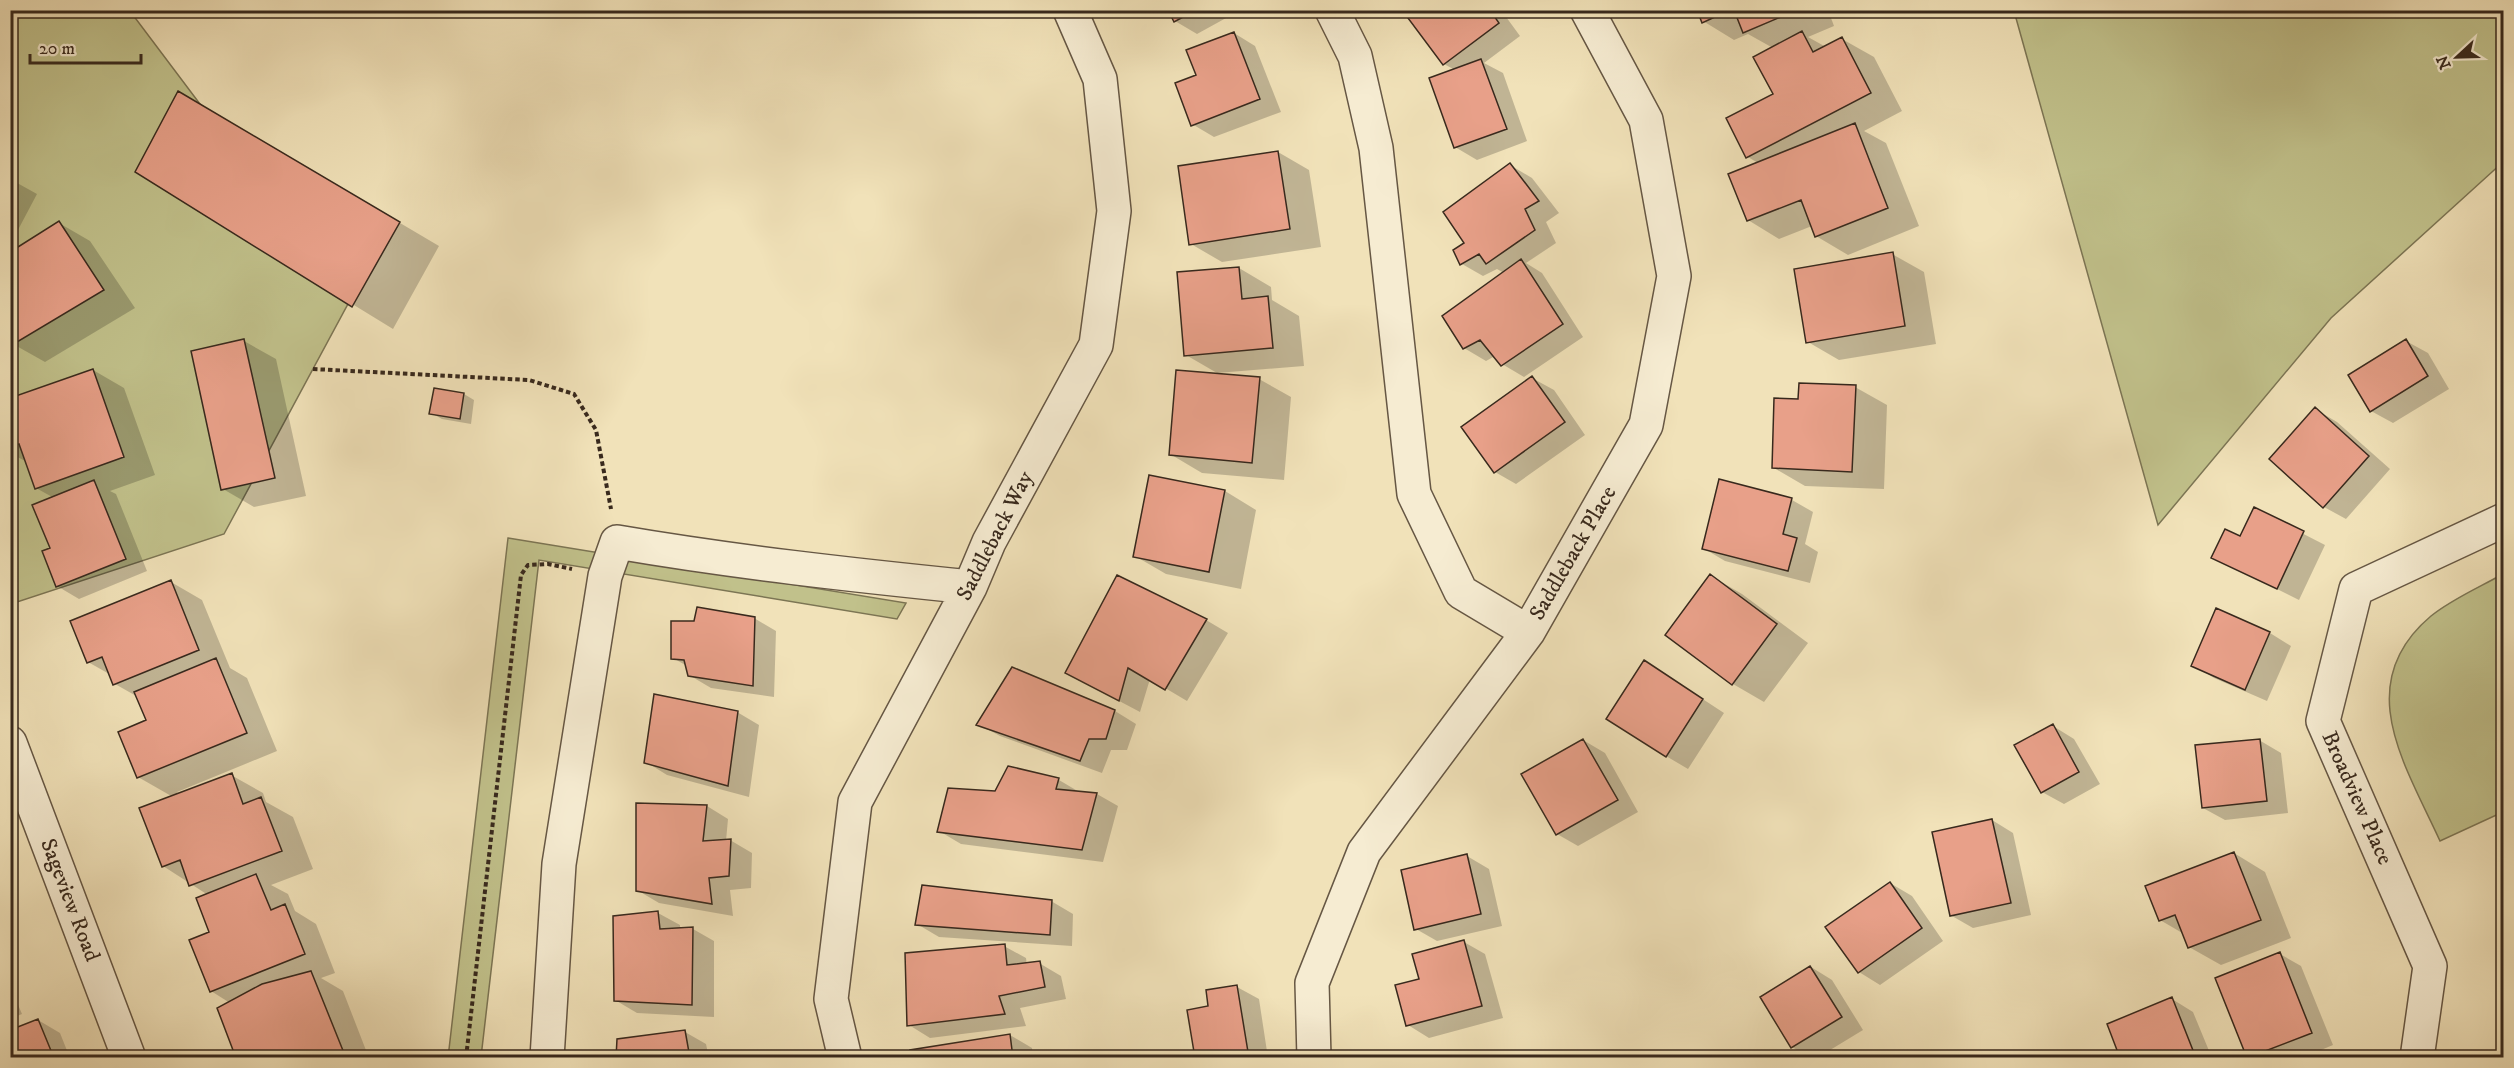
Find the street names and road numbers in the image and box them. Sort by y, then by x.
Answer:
street label: Saddleback Way [951,466,1039,605]
street label: Saddleback Place [1524,481,1622,625]
street label: Broadview Place [2316,727,2398,869]
street label: Sageview Road [34,835,106,965]

